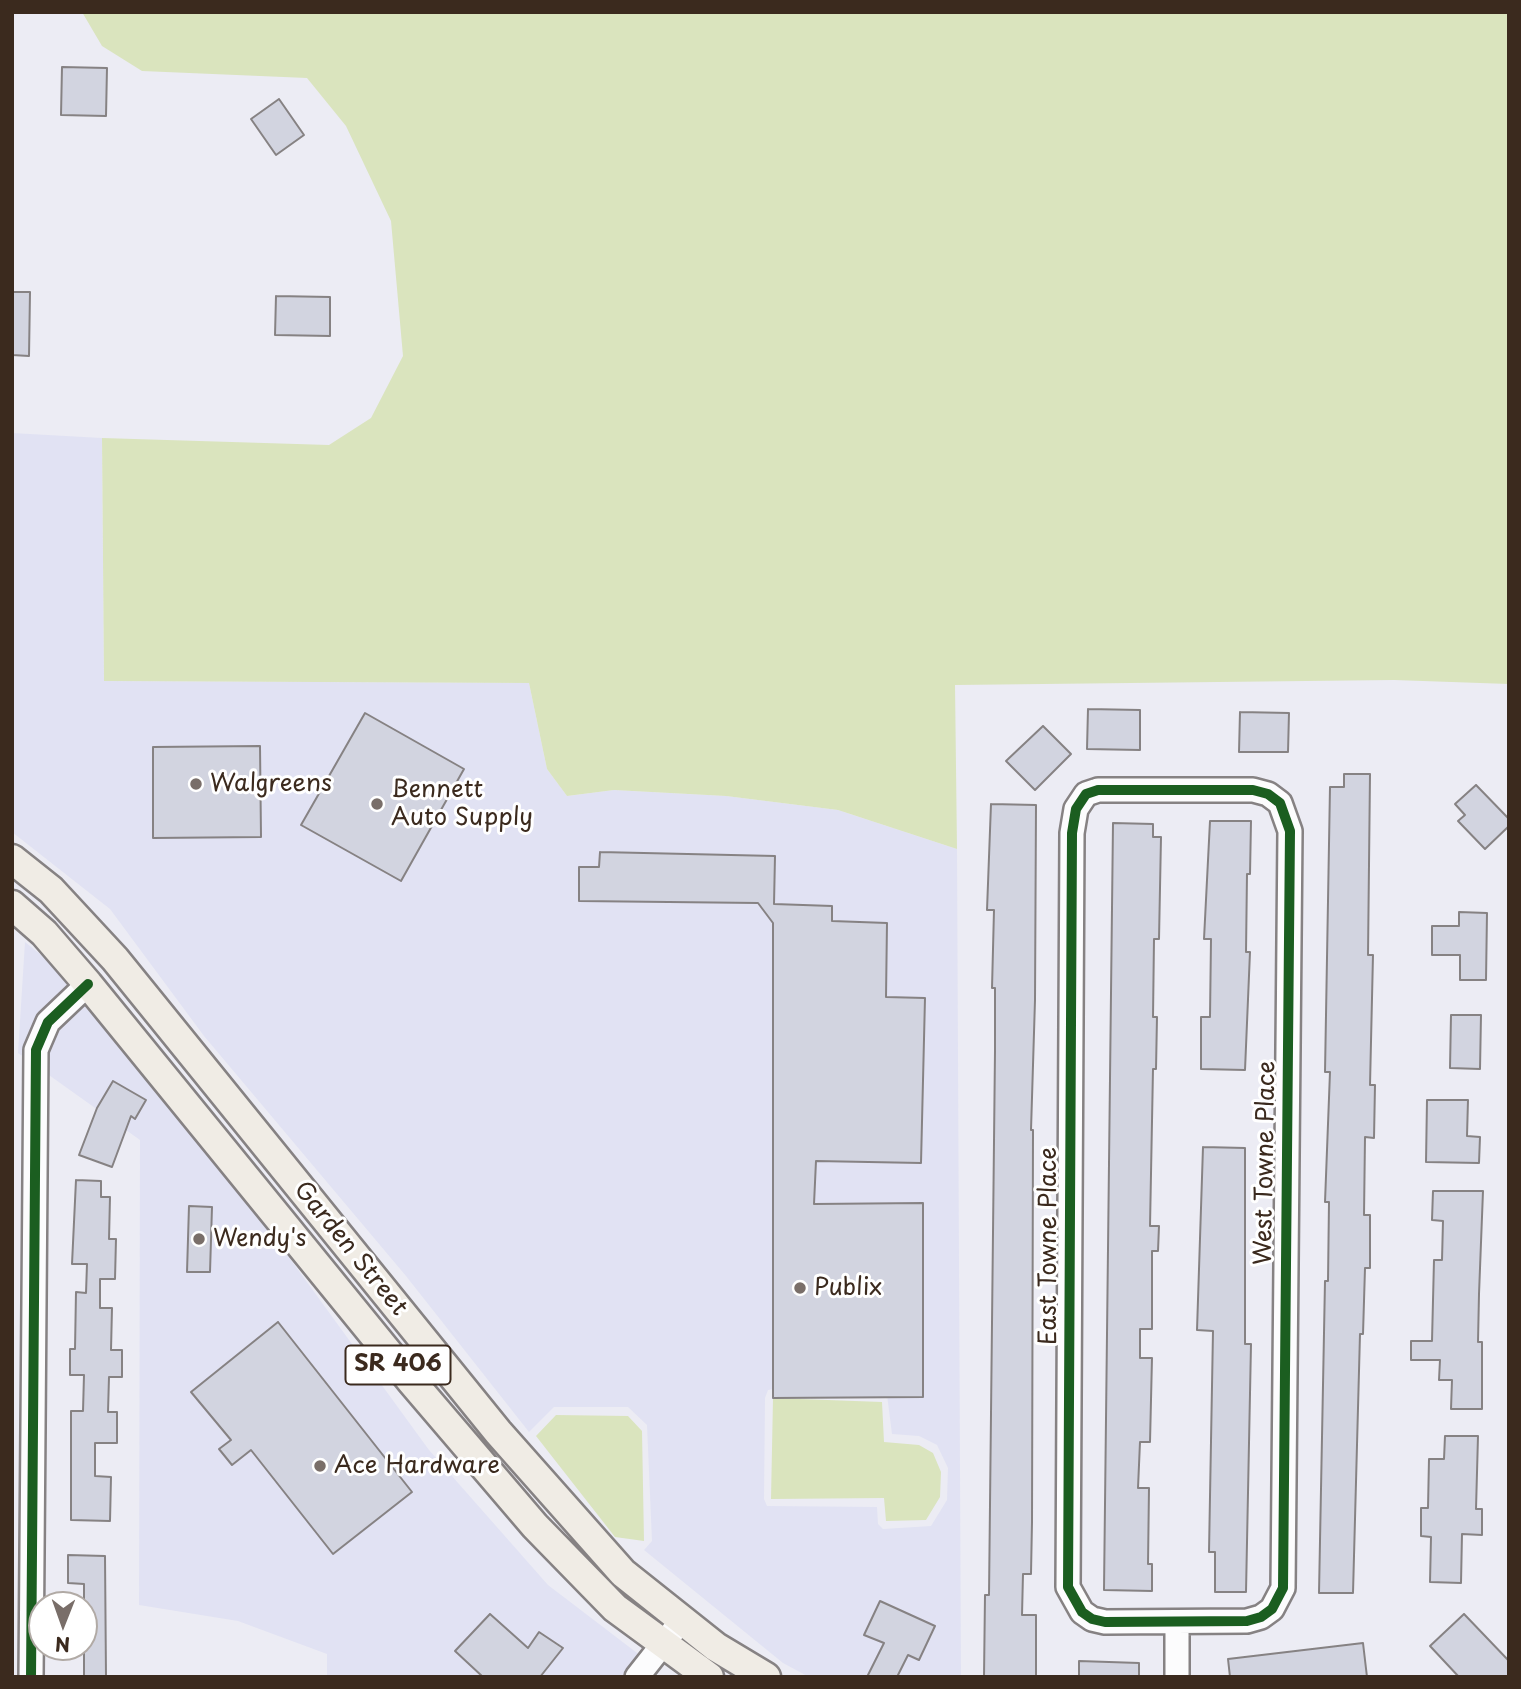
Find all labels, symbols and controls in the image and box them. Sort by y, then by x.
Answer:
place label: Walgreens [210,770,332,798]
marker: Walgreens [188,776,204,792]
place label: Bennett Auto Supply [391,776,533,832]
marker: Bennett Auto Supply [369,796,385,812]
street label: West Towne Place [1250,1061,1282,1265]
street label: East Towne Place [1035,1147,1063,1345]
street label: Garden Street [287,1176,413,1322]
place label: Wendy's [213,1225,307,1253]
marker: Wendy's [191,1231,207,1247]
place label: Publix [814,1274,882,1302]
marker: Publix [792,1280,808,1296]
road number: SR 406 [346,1346,450,1384]
place label: Ace Hardware [334,1452,500,1480]
marker: Ace Hardware [312,1458,328,1474]
north arrow [28,1591,98,1661]
text: N [55,1631,70,1659]

